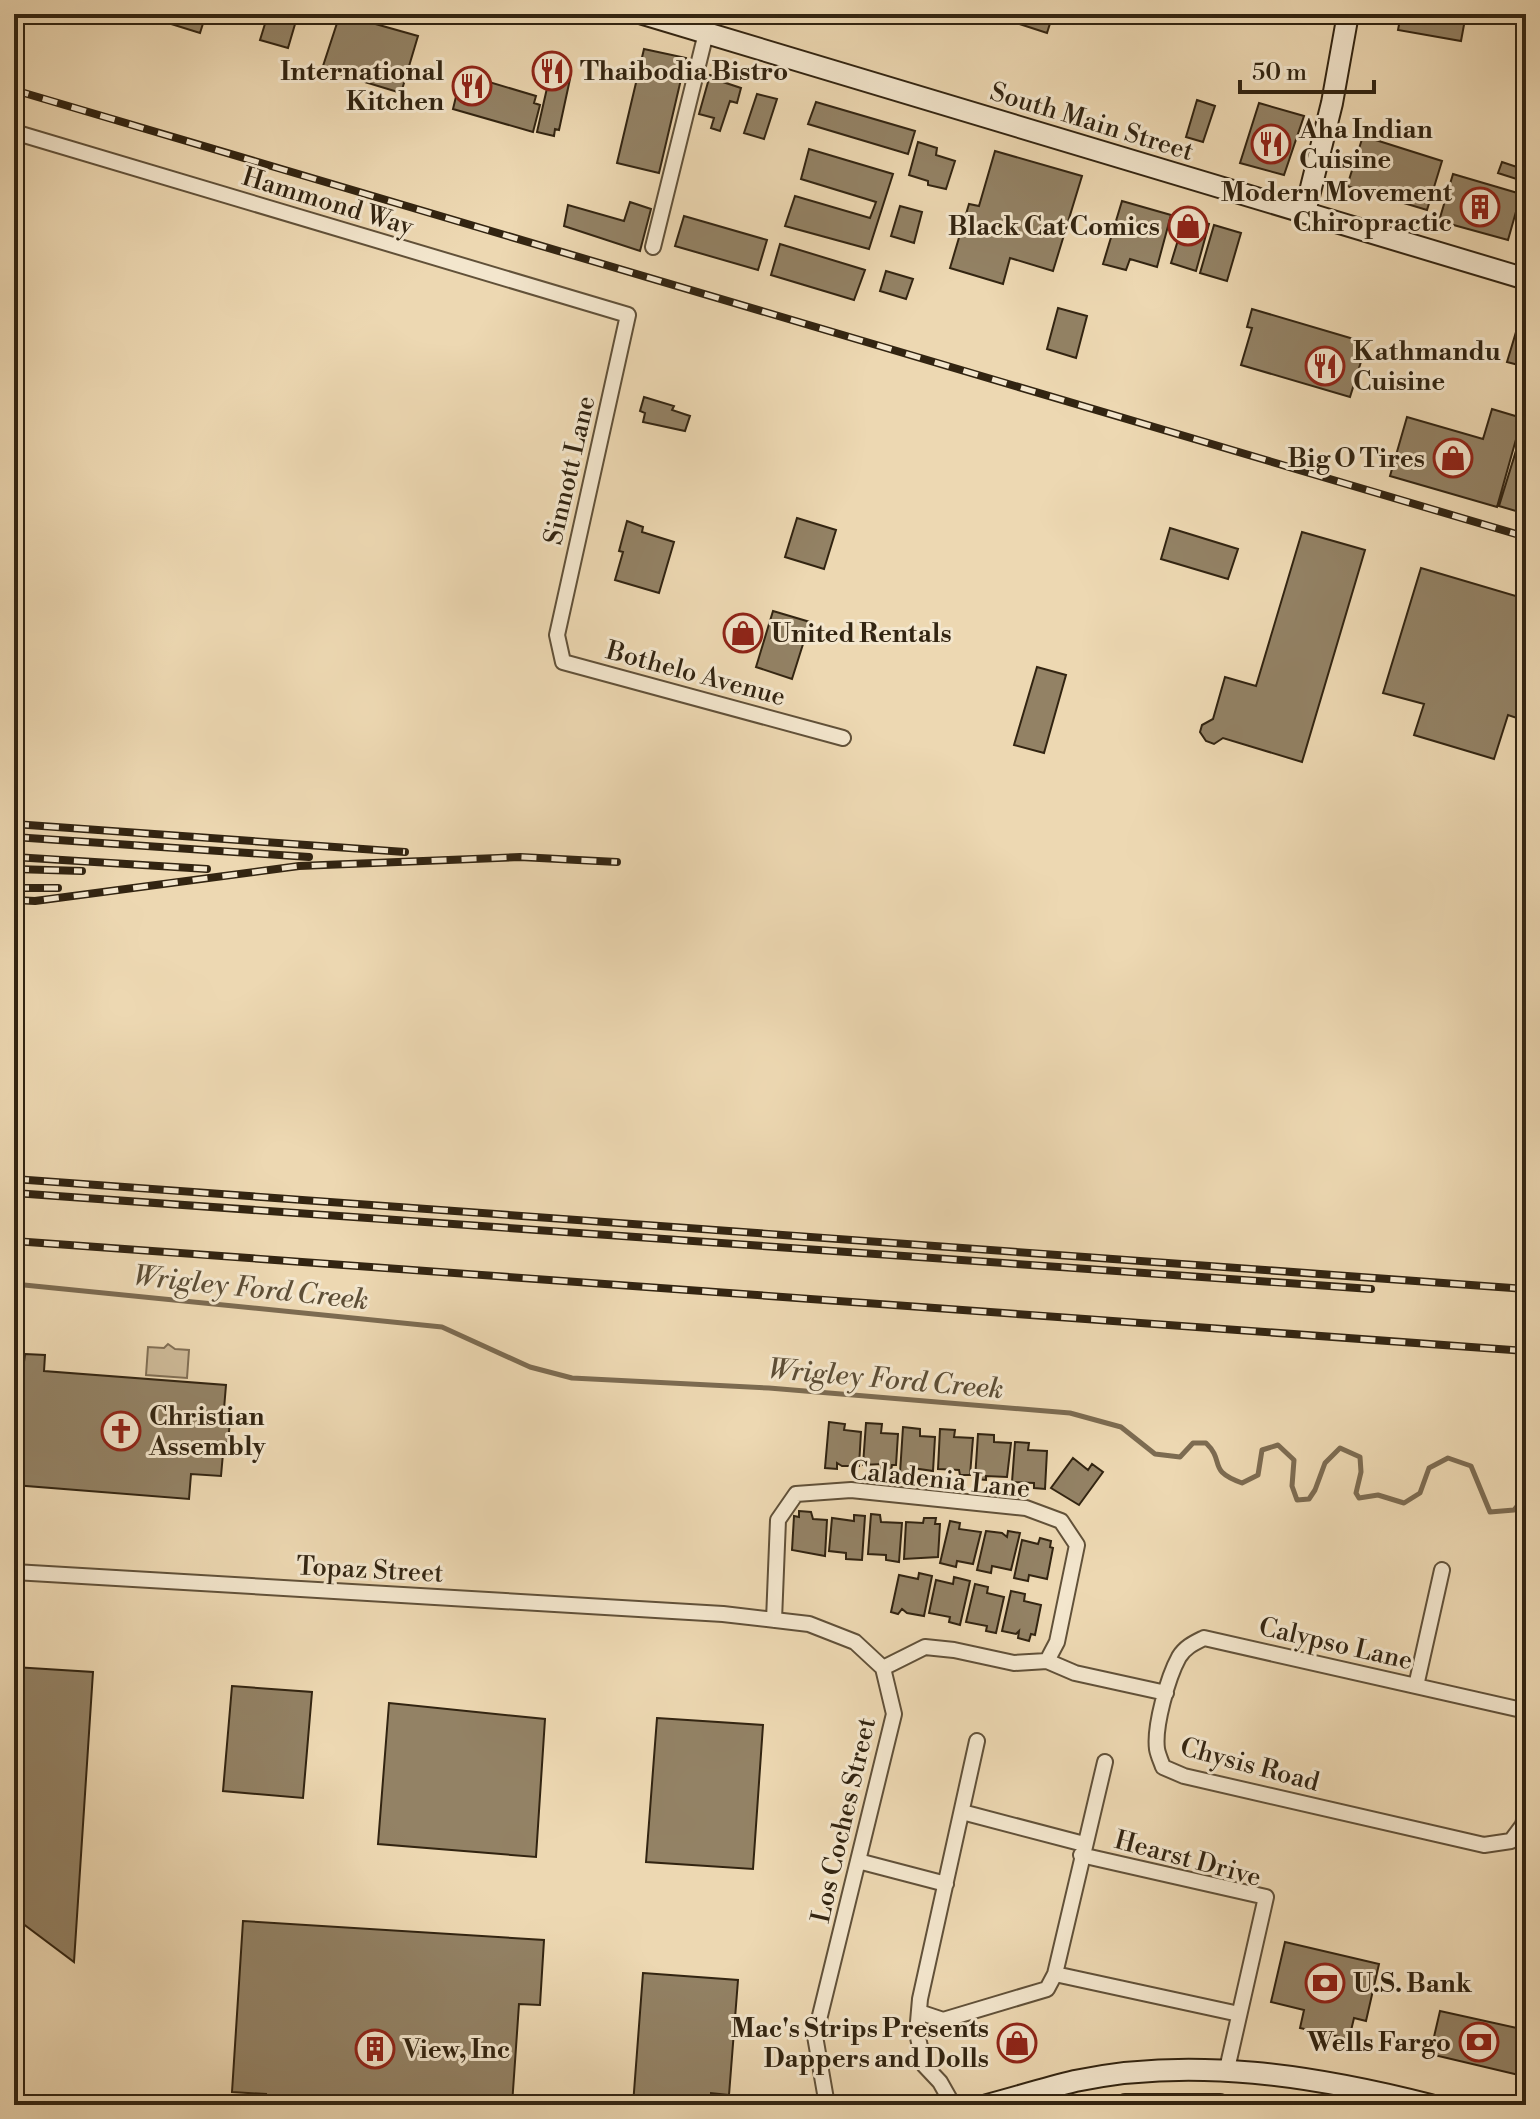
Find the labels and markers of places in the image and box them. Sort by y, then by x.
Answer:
restaurant icon: Thaibodia Bistro [531,50,573,92]
place label: International Kitchen [280,56,444,118]
place label: Thaibodia Bistro [580,56,788,88]
restaurant icon: International Kitchen [451,65,493,107]
place label: Aha Indian Cuisine [1298,114,1433,176]
restaurant icon: Aha Indian Cuisine [1250,123,1292,165]
place label: Modern Movement Chiropractic [1221,177,1453,239]
building icon: Modern Movement Chiropractic [1459,186,1501,228]
shop icon: Black Cat Comics [1167,205,1209,247]
place label: Black Cat Comics [948,211,1160,243]
place label: Kathmandu Cuisine [1353,336,1501,398]
restaurant icon: Kathmandu Cuisine [1304,345,1346,387]
shop icon: Big O Tires [1432,437,1474,479]
place label: Big O Tires [1288,443,1425,475]
shop icon: United Rentals [722,612,764,654]
place label: United Rentals [771,618,952,650]
place label: Christian Assembly [148,1401,266,1463]
church icon: Christian Assembly [100,1410,142,1452]
bank icon: U.S. Bank [1304,1962,1346,2004]
place label: U.S. Bank [1353,1968,1473,2000]
place label: Mac's Strips Presents Dappers and Dolls [731,2013,989,2075]
bank icon: Wells Fargo [1458,2021,1500,2063]
shop icon: Mac's Strips Presents Dappers and Dolls [996,2022,1038,2064]
place label: Wells Fargo [1306,2027,1451,2059]
building icon: View, Inc [354,2028,396,2070]
place label: View, Inc [402,2034,510,2066]

